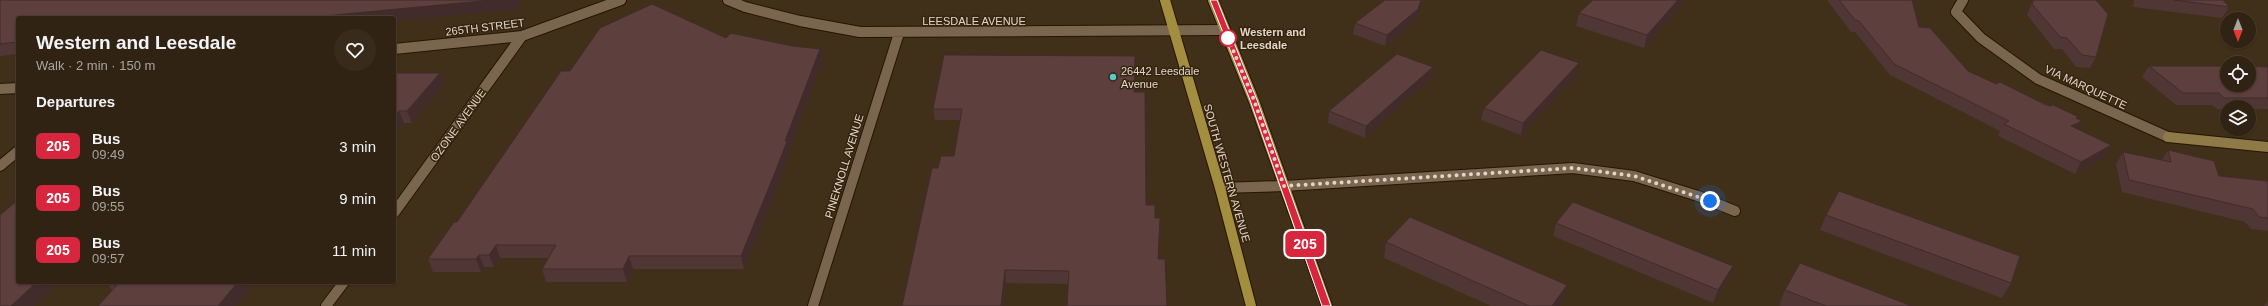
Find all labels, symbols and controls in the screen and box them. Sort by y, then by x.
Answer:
north arrow [2220,12,2256,48]
map controls [2220,12,2256,136]
street label: LEESDALE AVENUE [922,15,1026,27]
street label: 265TH STREET [445,16,525,38]
place label: Western and Leesdale [1240,26,1306,51]
button: heart [334,29,376,71]
marker: Western and Leesdale [1219,29,1237,47]
text: Western and Leesdale [36,32,236,53]
button: locate [2220,56,2256,92]
text: Walk · 2 min · 150 m [36,58,155,73]
street label: VIA MARQUETTE [2043,63,2129,111]
place label: 26442 Leesdale Avenue [1121,65,1199,90]
marker: 26442 Leesdale Avenue [1108,72,1118,82]
street label: OZONE AVENUE [428,87,488,163]
text: Departures [36,93,115,110]
button: layers [2220,100,2256,136]
street label: SOUTH WESTERN AVENUE [1201,102,1253,244]
street label: PINEKNOLL AVENUE [822,113,866,219]
text: Bus [92,130,120,147]
text: 205 [46,138,70,154]
text: 3 min [339,138,376,155]
text: 09:49 [92,147,125,162]
text: Bus [92,182,120,199]
text: 205 [46,190,70,206]
text: 9 min [339,190,376,207]
your location [1700,191,1720,211]
text: 09:55 [92,199,125,214]
line badge: 205 [1282,231,1328,257]
text: Bus [92,234,120,251]
text: 205 [1293,236,1317,252]
text: 205 [46,242,70,258]
text: 11 min [332,242,376,259]
text: 09:57 [92,251,125,266]

